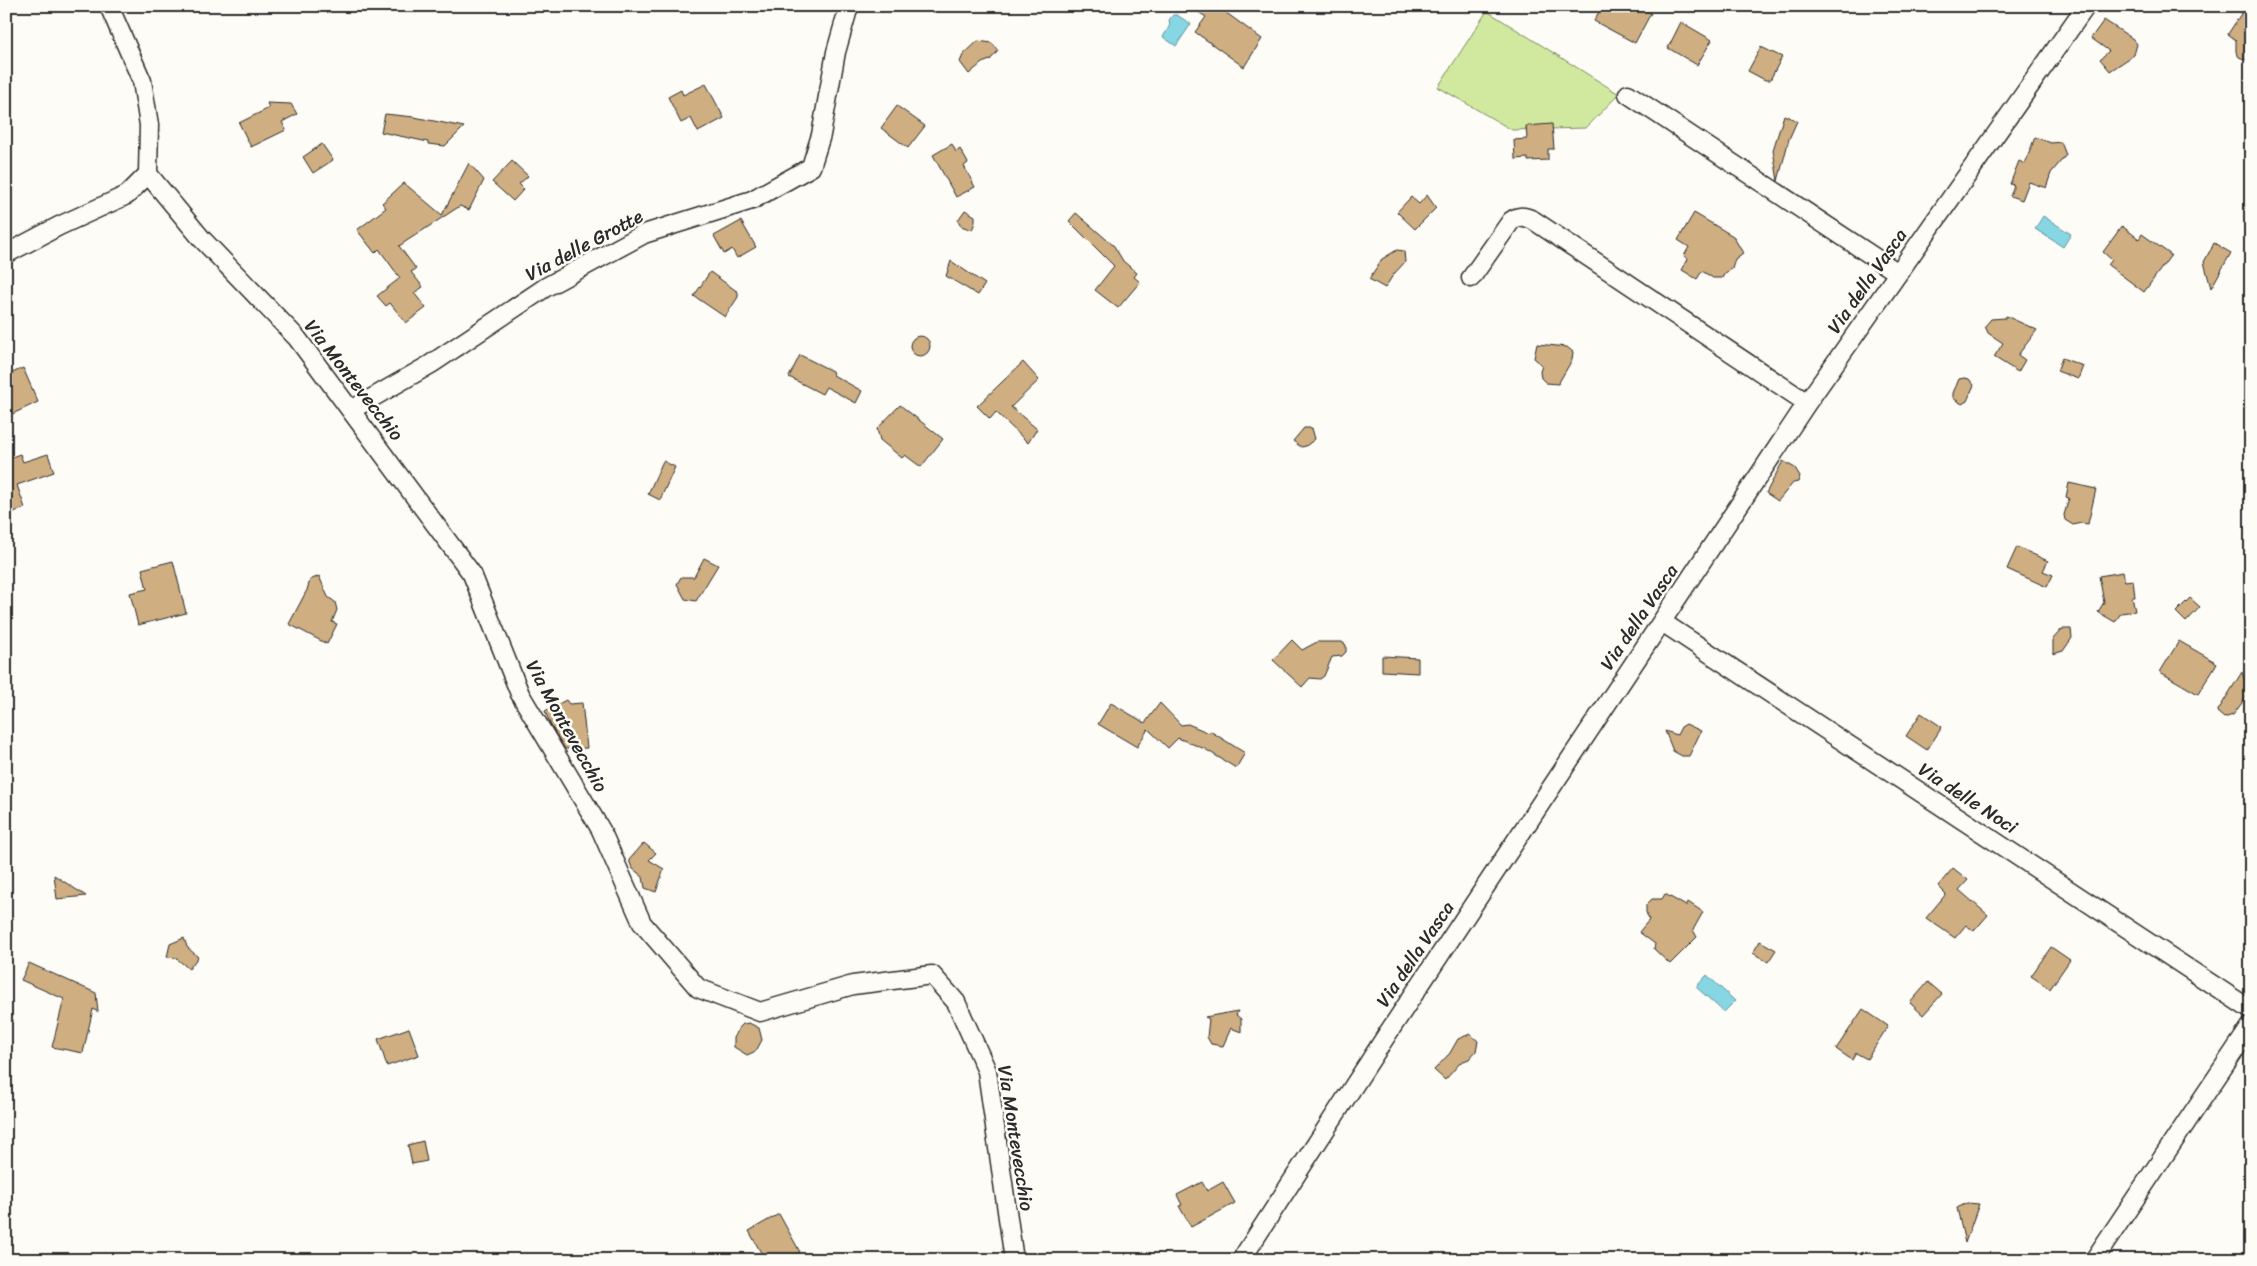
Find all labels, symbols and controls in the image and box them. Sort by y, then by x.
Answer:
street label: Via delle Grotte [519,200,649,290]
street label: Via della Vasca [1818,221,1916,341]
street label: Via Montevecchio [296,312,413,448]
street label: Via della Vasca [1591,557,1687,677]
street label: Via Montevecchio [517,654,617,799]
street label: Via delle Noci [1912,753,2025,843]
street label: Via della Vasca [1367,894,1463,1014]
street label: Via Montevecchio [988,1063,1044,1214]

